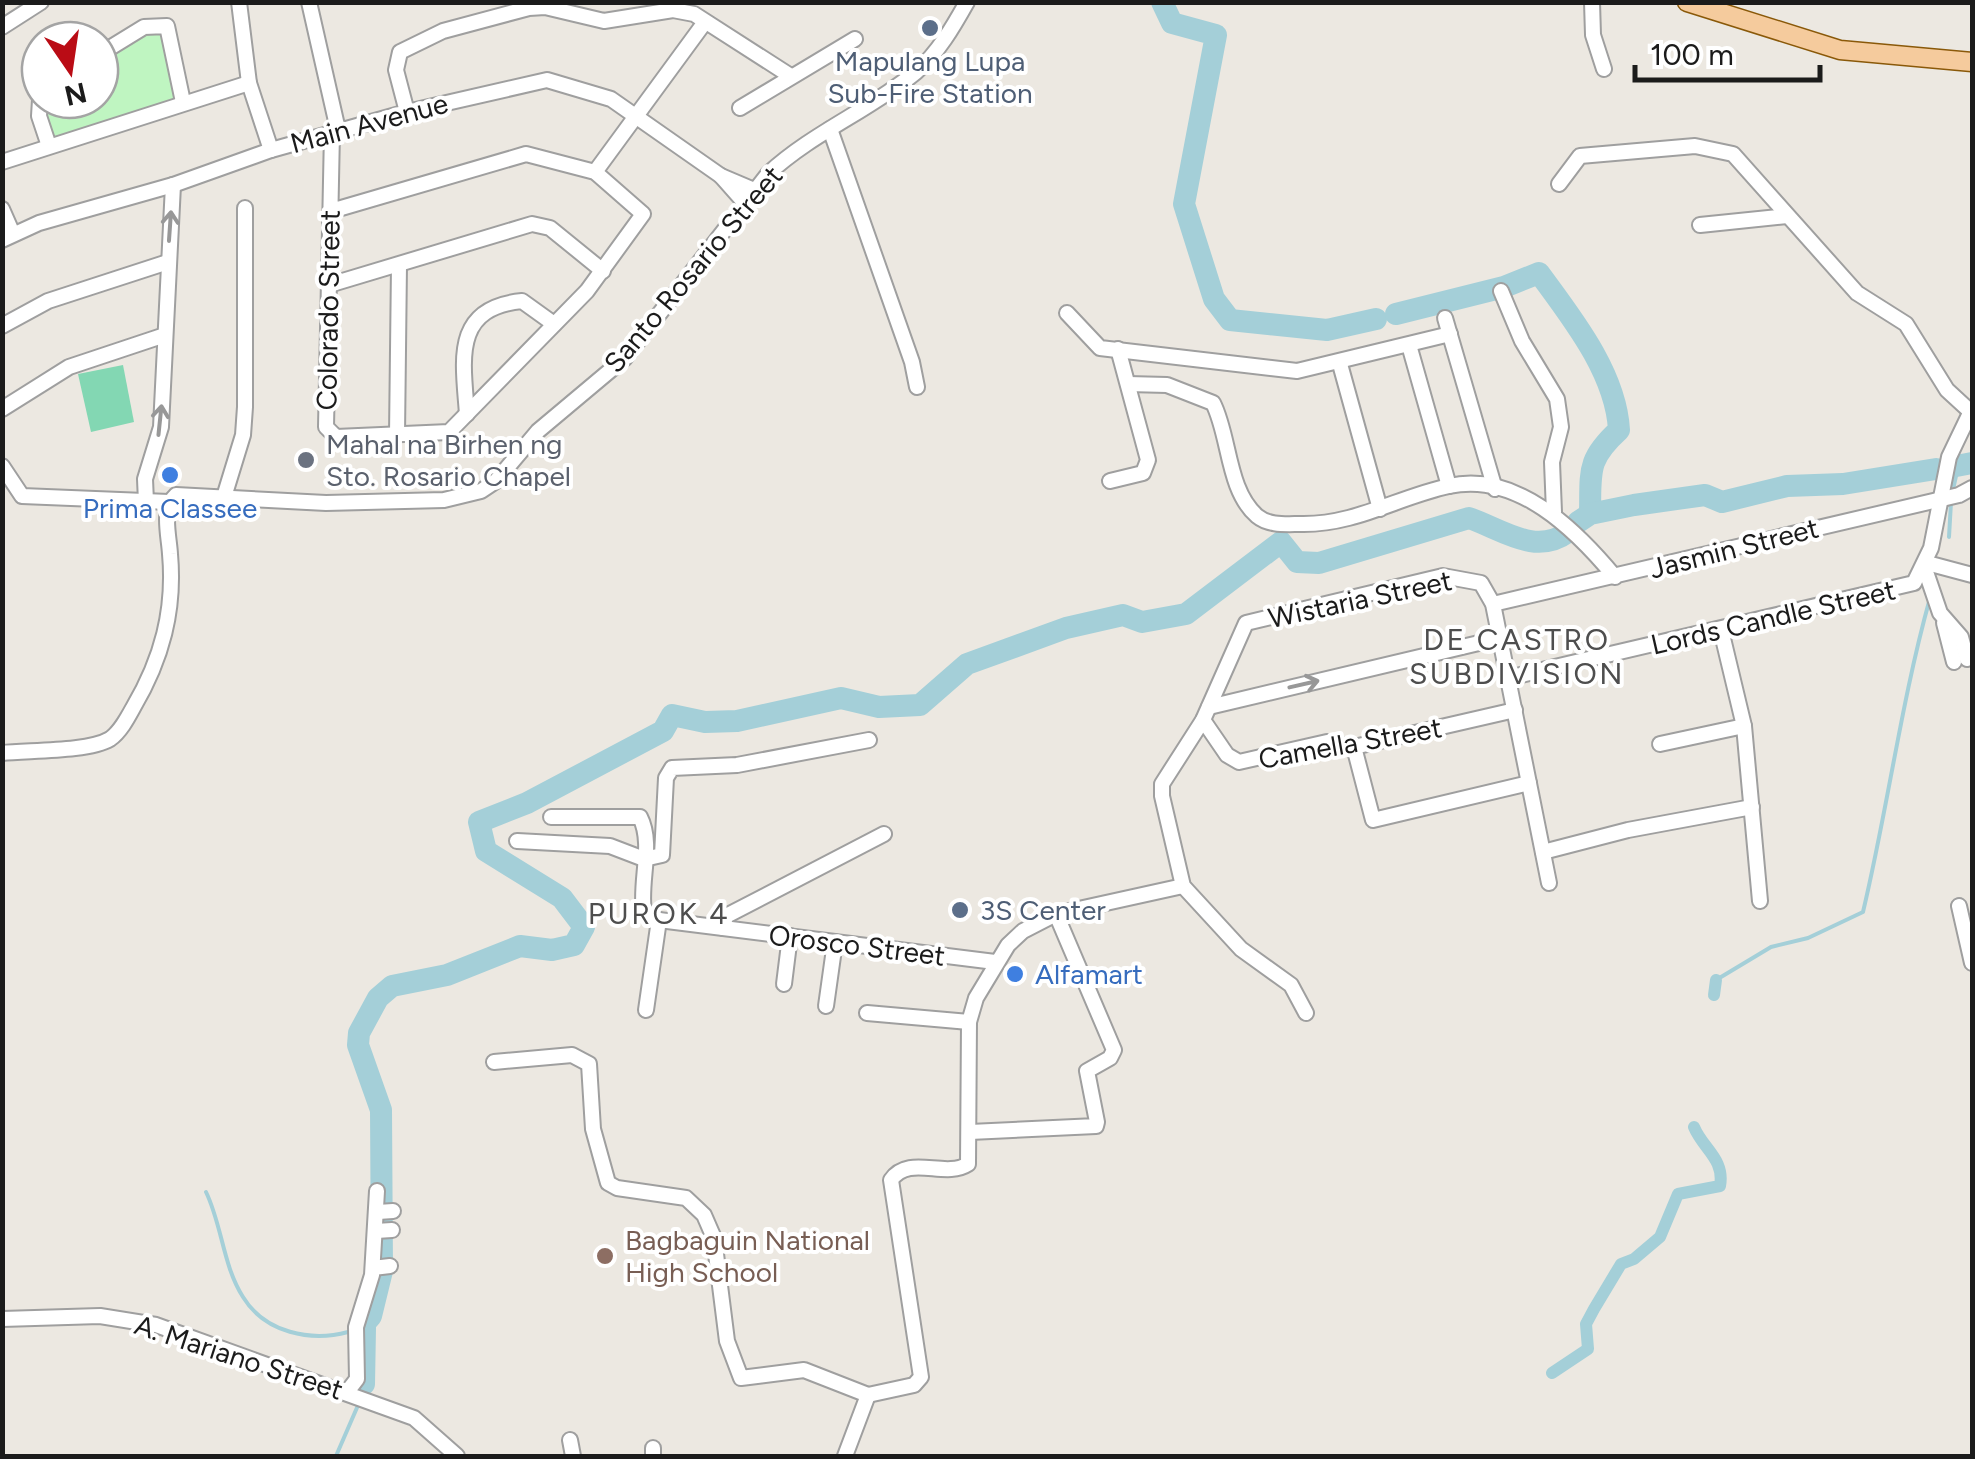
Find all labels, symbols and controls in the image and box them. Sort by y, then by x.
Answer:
marker: Mapulang Lupa Sub-Fire Station [919,17,941,39]
north arrow [20,20,120,120]
scale bar [1635,20,1820,82]
text: 100 m [1650,36,1734,73]
place label: Mapulang Lupa Sub-Fire Station [827,44,1033,110]
text: N [61,75,90,113]
street label: Main Avenue [287,86,451,160]
street label: Santo Rosario Street [597,159,789,379]
street label: Colorado Street [309,209,347,411]
one-way arrow [161,210,180,242]
one-way arrow [151,404,170,436]
place label: Mahal na Birhen ng Sto. Rosario Chapel [326,427,571,493]
marker: Mahal na Birhen ng Sto. Rosario Chapel [295,449,317,471]
marker: Prima Classee [159,464,181,486]
place label: Prima Classee [83,491,257,525]
street label: Jasmin Street [1646,511,1822,585]
street label: Wistaria Street [1265,563,1455,635]
street label: Lords Candle Street [1647,572,1899,662]
district label: DE CASTRO SUBDIVISION [1409,621,1625,692]
one-way arrow [1287,674,1319,692]
street label: Camella Street [1256,710,1444,776]
place label: 3S Center [980,893,1106,927]
district label: PUROK 4 [588,895,730,932]
marker: 3S Center [949,899,971,921]
street label: Orosco Street [767,917,947,973]
place label: Alfamart [1035,957,1143,991]
marker: Alfamart [1004,963,1026,985]
place label: Bagbaguin National High School [625,1223,870,1289]
marker: Bagbaguin National High School [594,1245,616,1267]
street label: A. Mariano Street [131,1307,347,1407]

